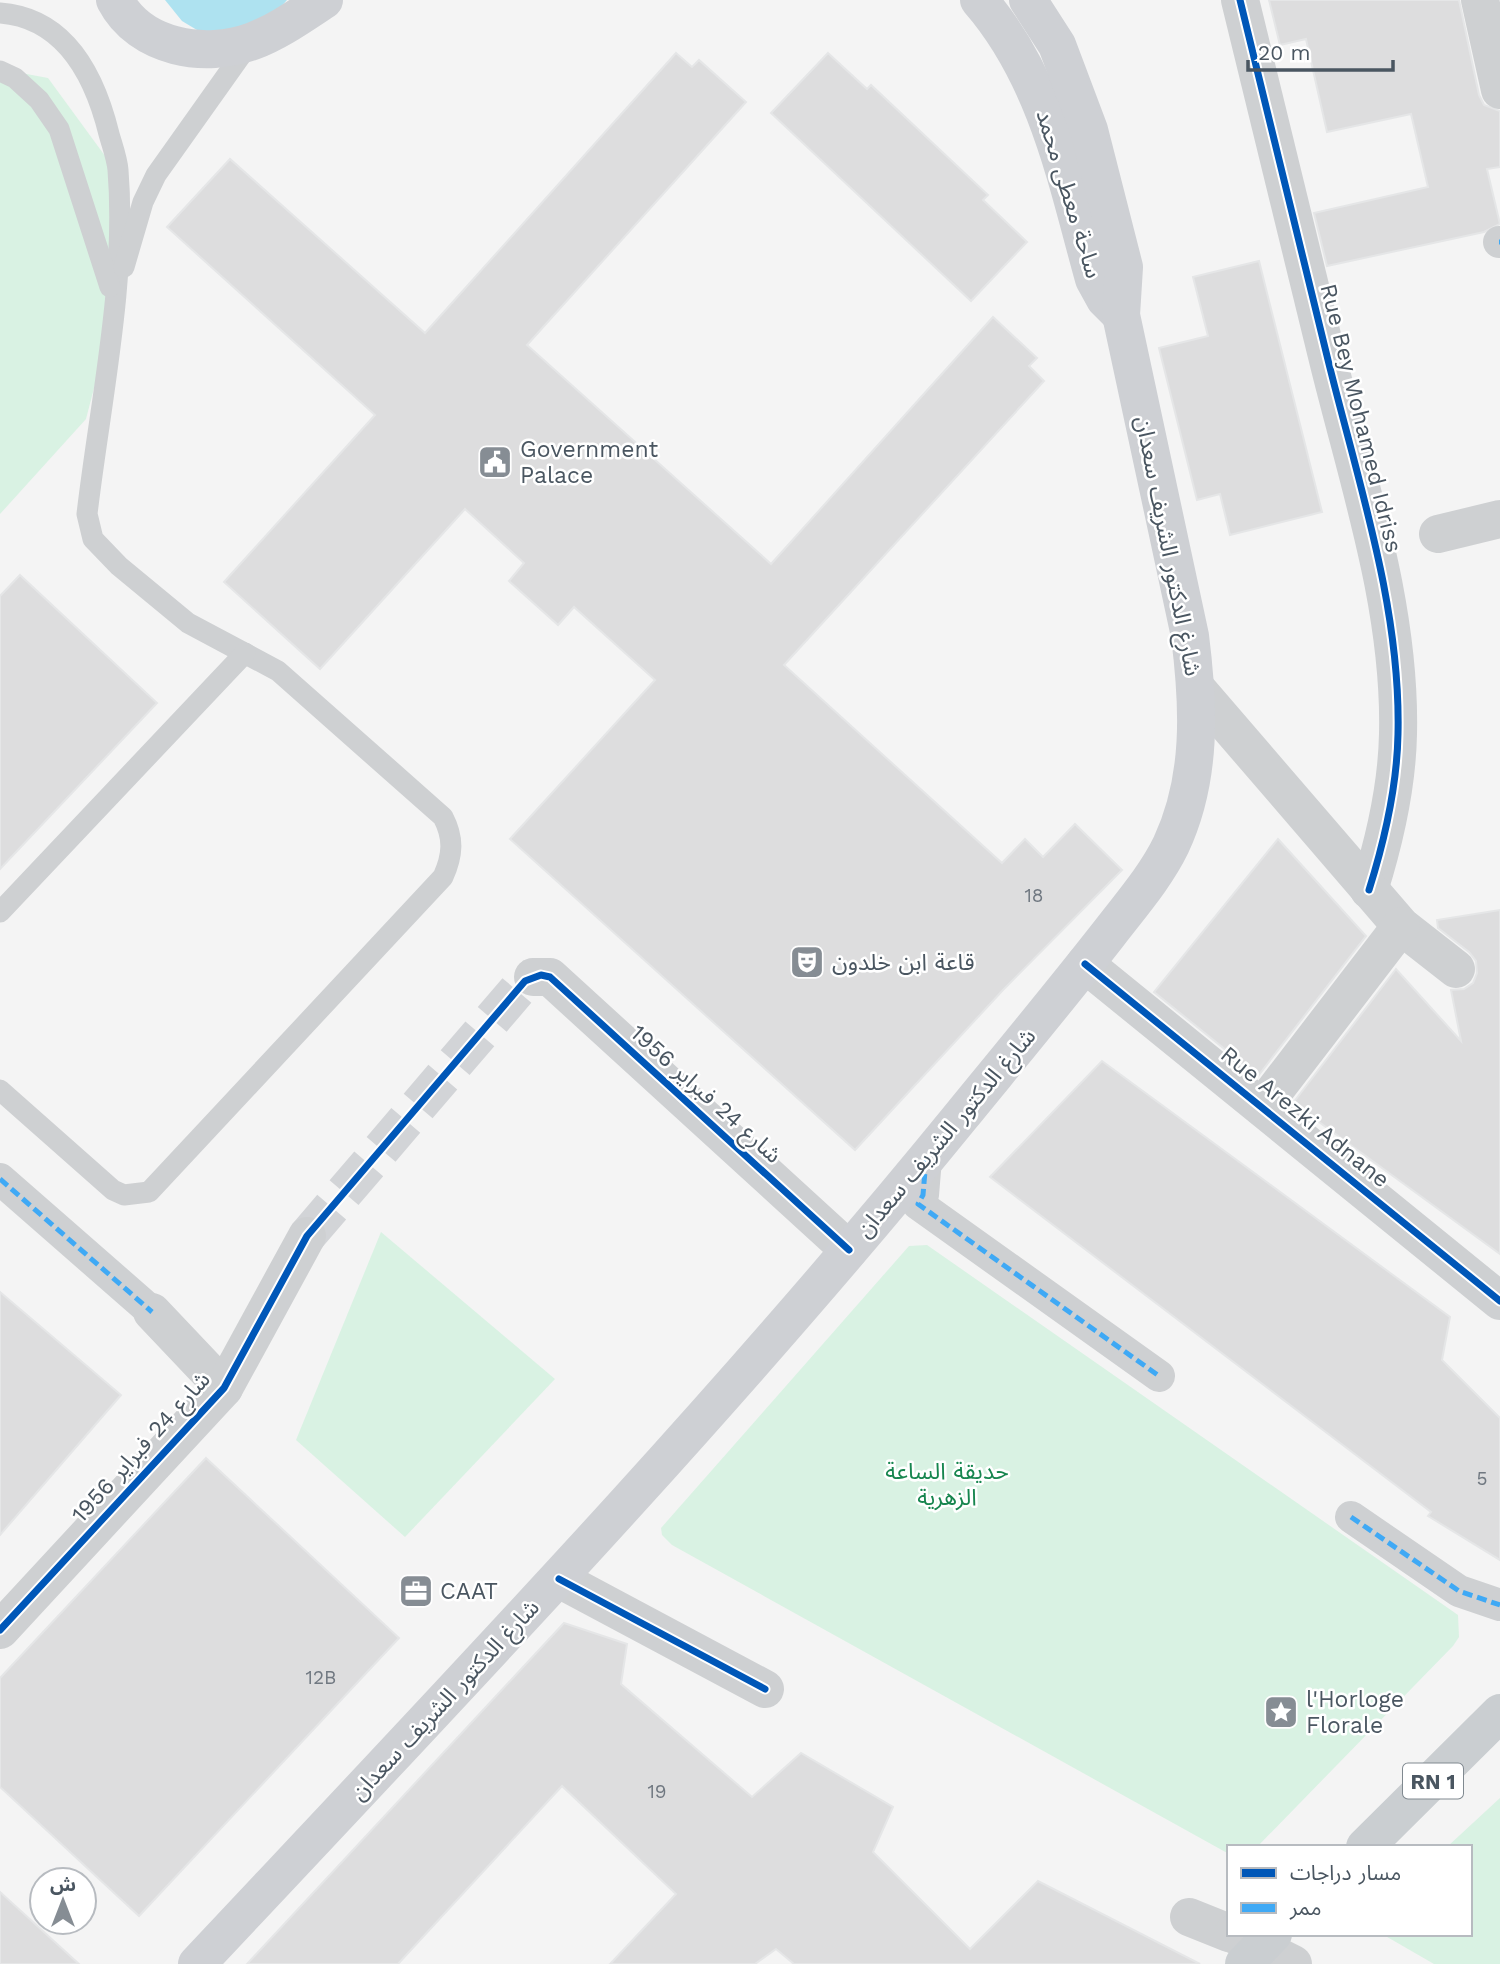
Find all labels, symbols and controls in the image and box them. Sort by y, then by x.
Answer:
scale bar [1248,28,1393,72]
text: 20 m [1258,40,1310,65]
street label: ساحة معطى محمد [1031,107,1107,281]
street label: Rue Bey Mohamed Idriss [1315,281,1407,555]
street label: شارغ الدكتور الشريف سعدان [1127,414,1206,679]
place label: Government Palace [520,436,659,489]
public building icon: Government Palace [476,443,514,481]
house number: 18 [1024,884,1044,907]
theatre icon: قاعة ابن خلدون [788,943,826,981]
place label: قاعة ابن خلدون [832,949,975,976]
street label: شارع 24 فبراير 1956 [623,1019,787,1171]
street label: شارغ الدكتور الشريف سعدان [851,1023,1044,1245]
street label: Rue Arezki Adnane [1215,1041,1395,1193]
street label: شارع 24 فبراير 1956 [66,1366,218,1530]
park label: حديقة الساعة الزهرية [885,1458,1009,1511]
house number: 5 [1476,1467,1488,1490]
office icon: CAAT [397,1572,435,1610]
place label: CAAT [440,1578,498,1605]
street label: شارغ الدكتور الشريف سعدان [345,1594,547,1808]
house number: 12B [306,1666,336,1689]
place label: l'Horloge Florale [1306,1686,1404,1739]
place icon: l'Horloge Florale [1262,1693,1300,1731]
road number: RN 1 [1403,1764,1463,1798]
house number: 19 [647,1780,667,1803]
legend [1227,1845,1472,1936]
text: مسار دراجات [1290,1860,1401,1885]
north arrow [28,1866,98,1936]
text: ش [50,1873,76,1896]
text: ممر [1289,1895,1321,1920]

